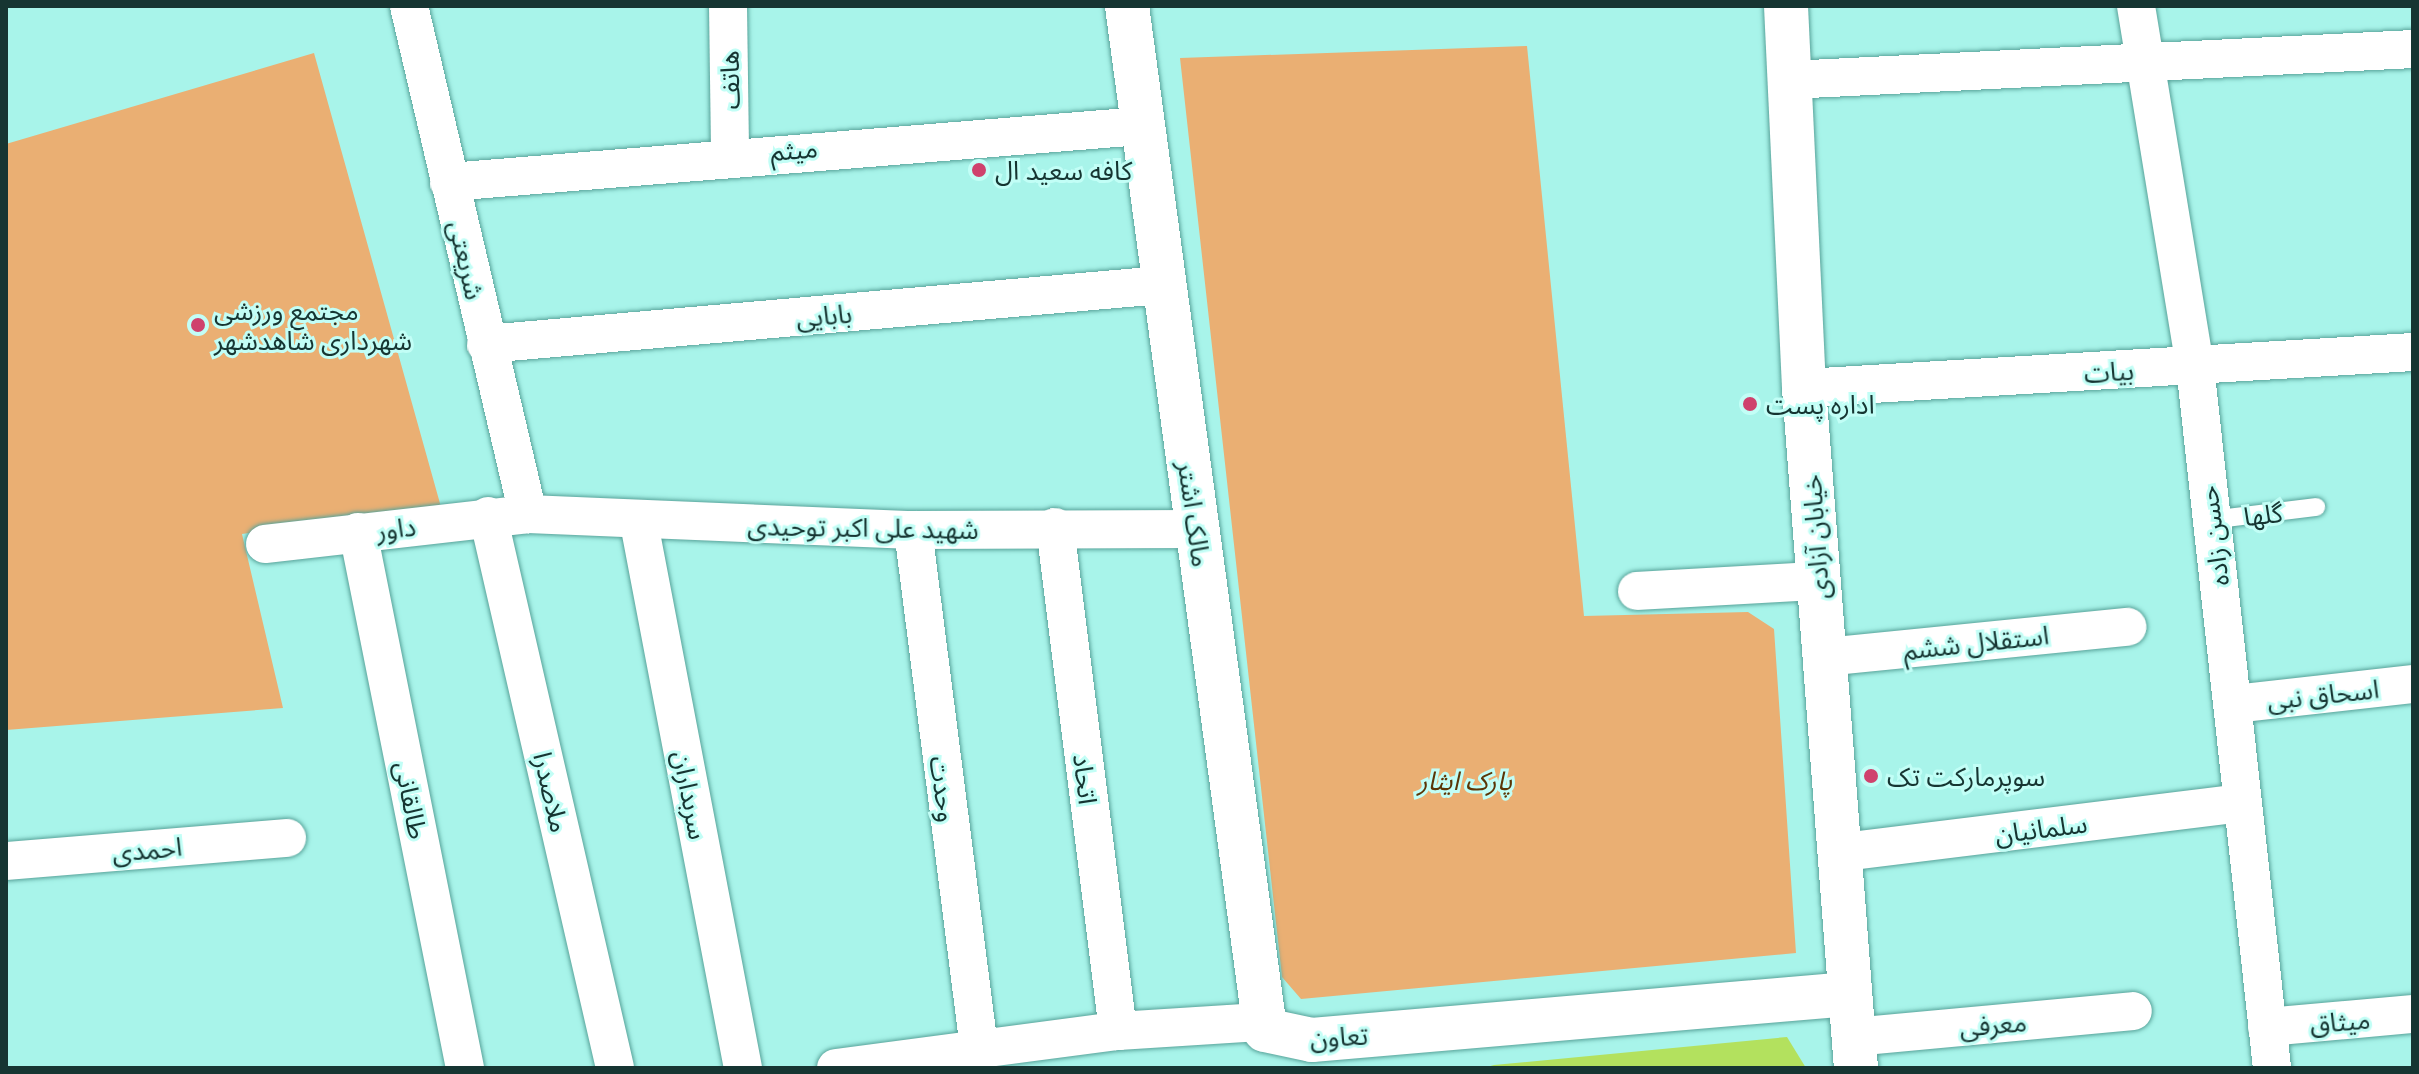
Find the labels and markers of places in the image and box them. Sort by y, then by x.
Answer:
place label: کافه سعید ال [995,154,1132,186]
marker: کافه سعید ال [970,161,988,179]
place label: مجتمع ورزشی شهرداری شاهد‌شهر [214,294,412,356]
marker: مجتمع ورزشی شهرداری شاهد‌شهر [189,316,207,334]
place label: اداره پست [1766,388,1875,420]
marker: اداره پست [1741,395,1759,413]
place label: سوپرمارکت تک [1887,760,2045,792]
marker: سوپرمارکت تک [1862,767,1880,785]

